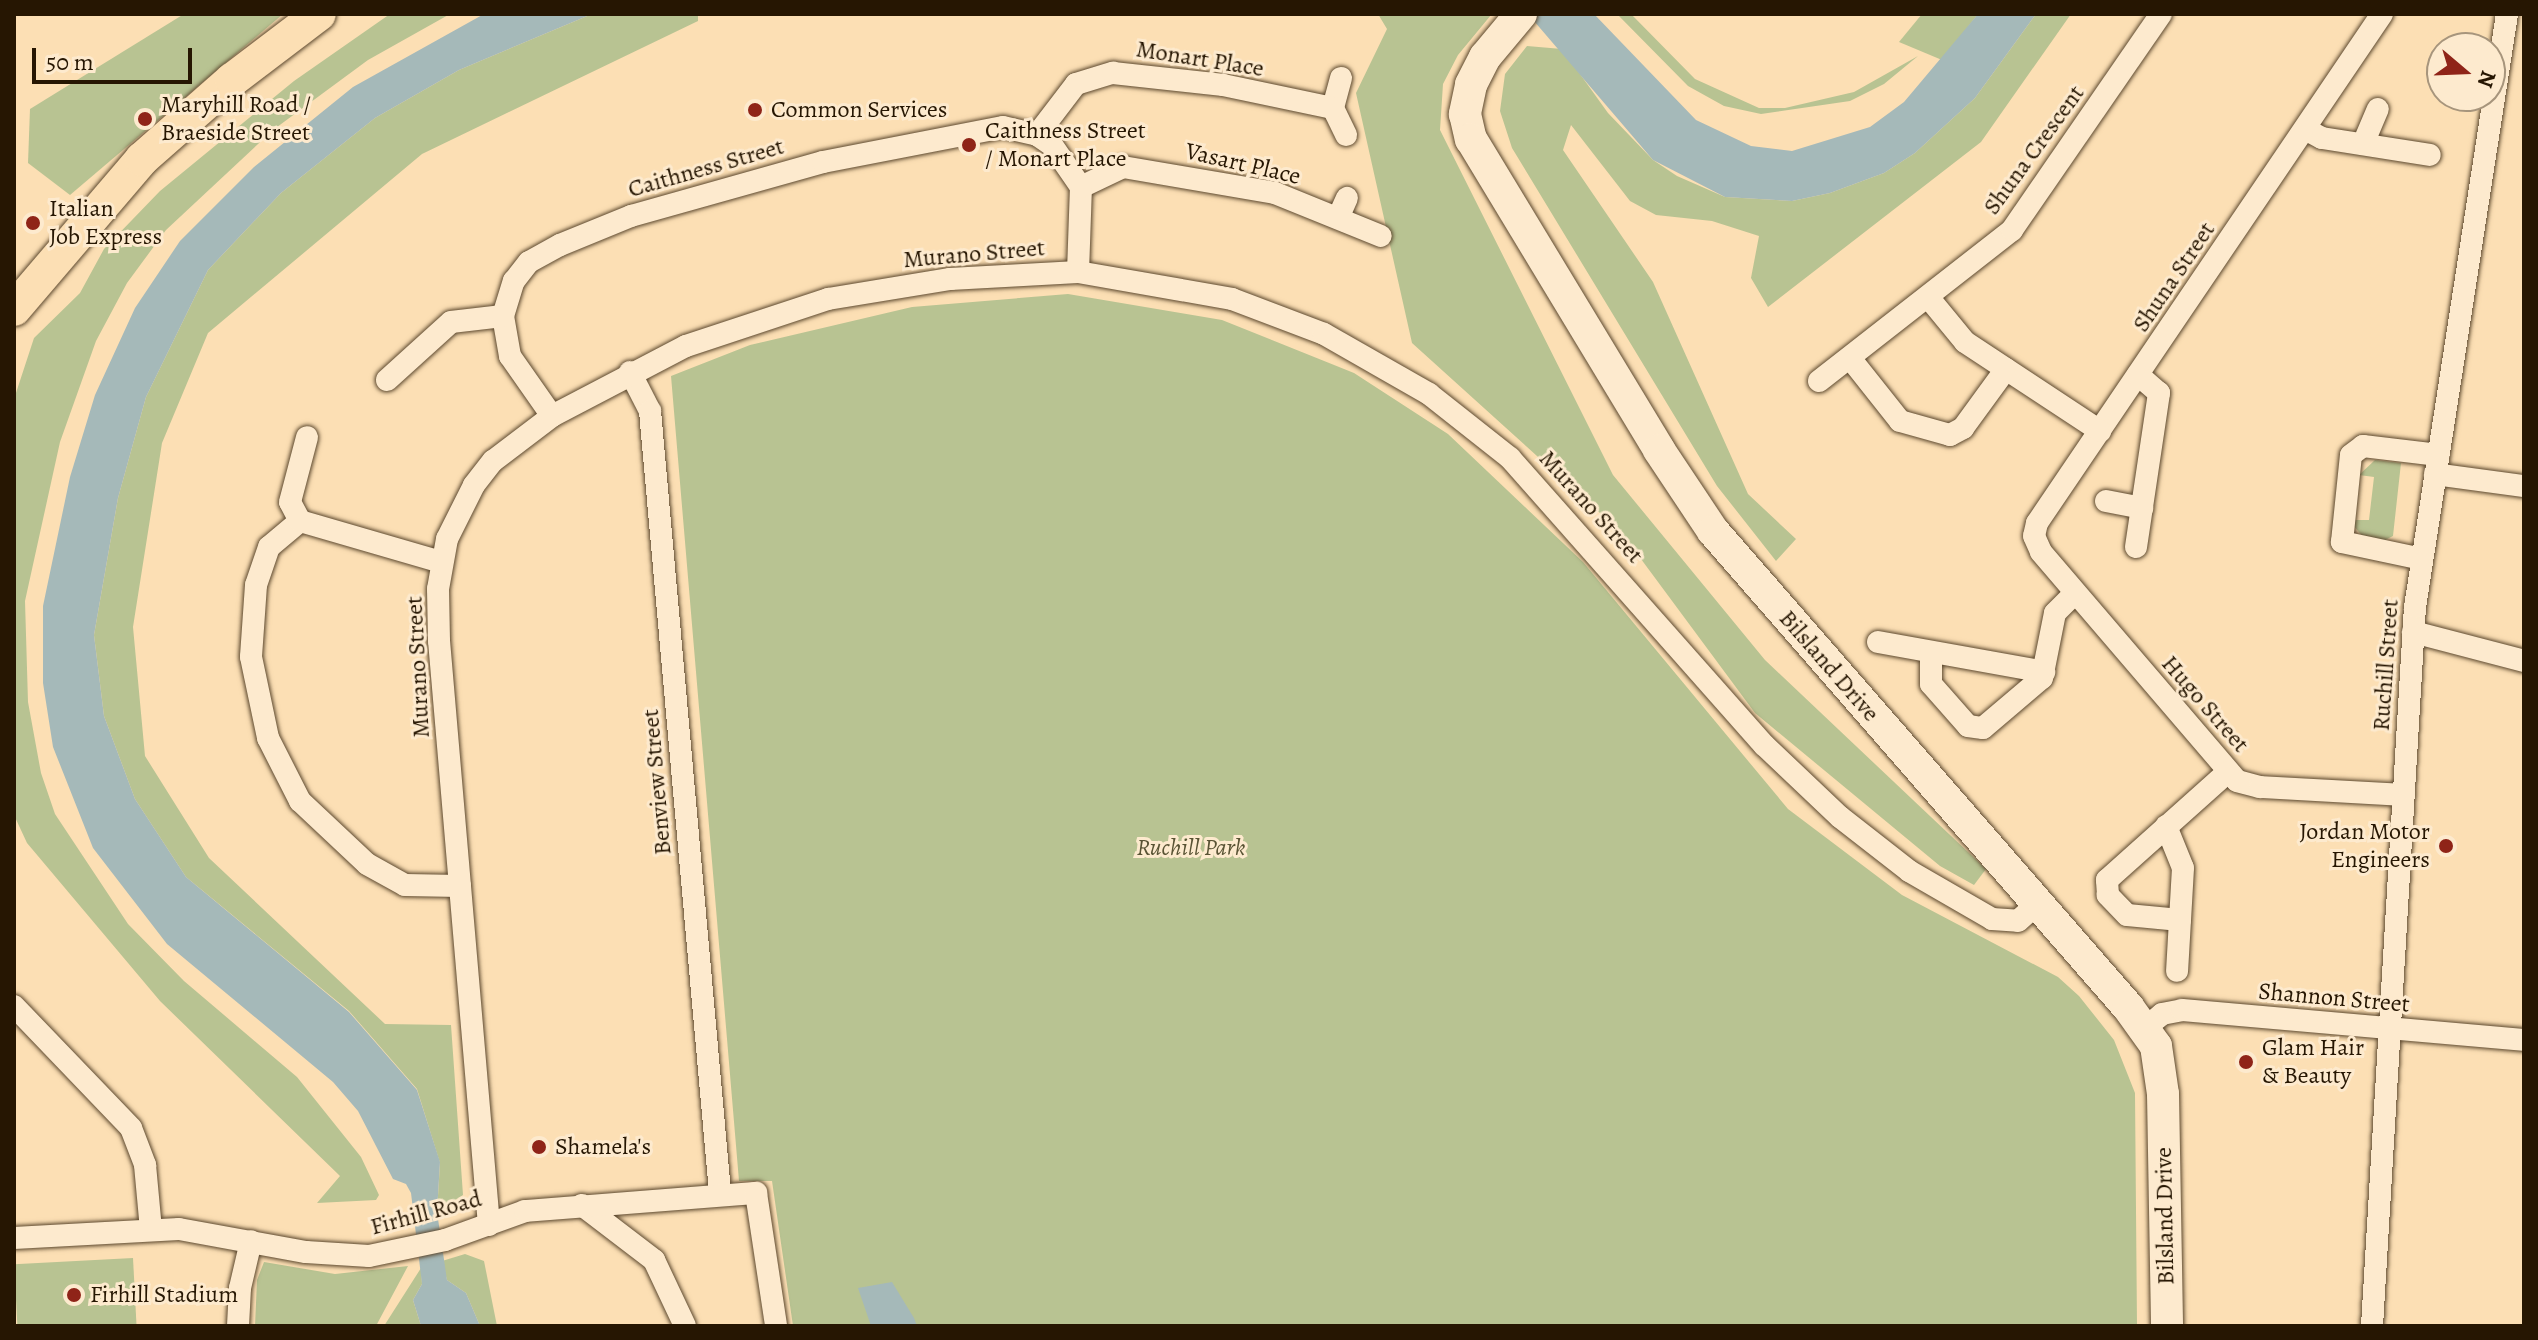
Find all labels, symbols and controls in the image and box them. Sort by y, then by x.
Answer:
scale bar [36,32,196,82]
north arrow [2426,32,2506,112]
street label: Monart Place [1134,35,1266,83]
text: 50 m [46,46,94,78]
text: N [2470,67,2504,92]
street label: Shuna Crescent [1977,80,2091,220]
place label: Maryhill Road / Braeside Street [161,91,311,147]
place label: Common Services [771,96,947,124]
marker: Common Services [746,101,764,119]
marker: Maryhill Road / Braeside Street [136,110,154,128]
place label: Caithness Street / Monart Place [985,117,1146,173]
street label: Caithness Street [625,132,787,204]
marker: Caithness Street / Monart Place [960,136,978,154]
street label: Vasart Place [1183,137,1303,191]
place label: Italian Job Express [49,195,162,251]
marker: Italian Job Express [24,214,42,232]
street label: Shuna Street [2127,217,2221,337]
street label: Murano Street [902,233,1046,275]
street label: Murano Street [1533,445,1649,569]
street label: Murano Street [400,595,436,739]
street label: Ruchill Street [2367,598,2405,732]
street label: Bilsland Drive [1773,604,1885,728]
street label: Hugo Street [2155,650,2255,758]
street label: Benview Street [636,708,678,856]
place label: Jordan Motor Engineers [2299,818,2430,874]
park label: Ruchill Park [1136,834,1246,862]
marker: Jordan Motor Engineers [2437,837,2455,855]
street label: Shannon Street [2257,977,2411,1019]
place label: Glam Hair & Beauty [2262,1034,2364,1090]
marker: Glam Hair & Beauty [2237,1053,2255,1071]
place label: Shamela's [555,1133,651,1161]
marker: Shamela's [530,1138,548,1156]
street label: Bilsland Drive [2149,1147,2181,1285]
street label: Firhill Road [367,1184,485,1242]
place label: Firhill Stadium [90,1281,238,1309]
marker: Firhill Stadium [65,1286,83,1304]

